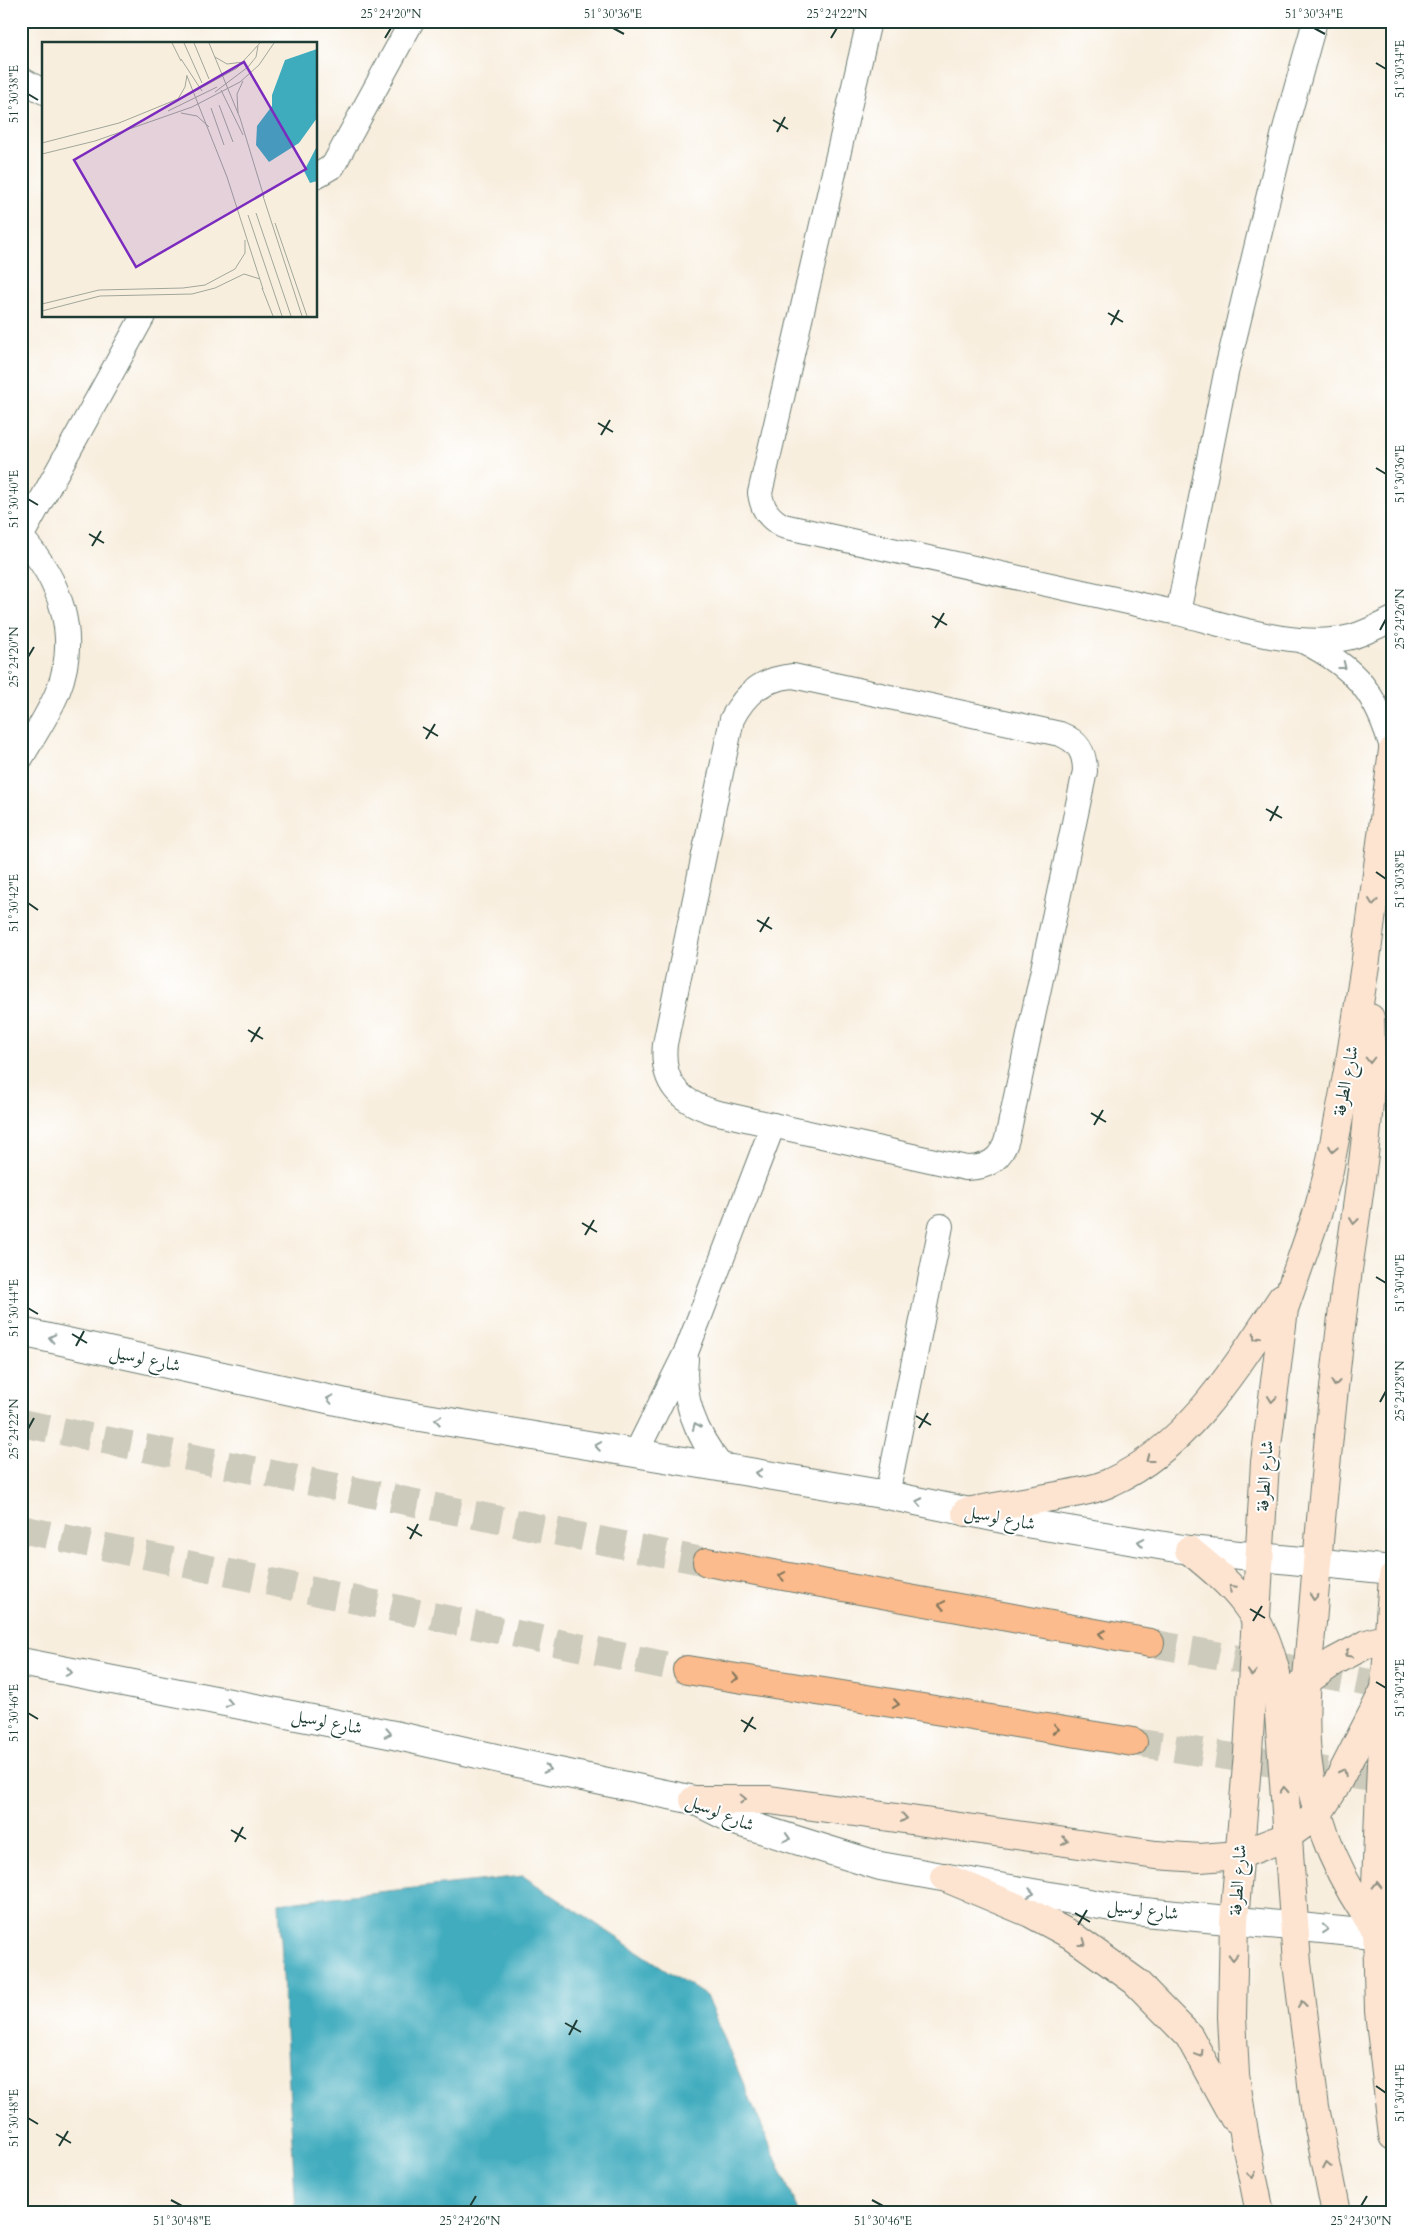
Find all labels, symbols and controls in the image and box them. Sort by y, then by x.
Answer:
text: 25°24'20"N [361,6,422,22]
text: 51°30'36"E [584,6,642,22]
text: 25°24'22"N [807,6,868,22]
text: 51°30'34"E [1285,6,1343,22]
text: 51°30'34"E [1392,40,1408,98]
inset map [42,42,318,318]
text: 51°30'38"E [6,65,22,123]
text: 51°30'36"E [1392,445,1408,503]
text: 51°30'40"E [6,470,22,528]
text: 25°24'26"N [1392,588,1408,649]
text: 25°24'20"N [6,626,22,687]
one-way arrow [1337,660,1346,668]
text: 51°30'38"E [1392,850,1408,908]
text: 51°30'42"E [6,874,22,932]
one-way arrow [1368,898,1379,906]
street label: شارع الطرفة [1327,1044,1367,1119]
one-way arrow [1365,1056,1375,1064]
one-way arrow [1328,1144,1338,1153]
one-way arrow [1350,1217,1360,1226]
text: 51°30'40"E [1392,1254,1408,1312]
text: 51°30'44"E [6,1279,22,1337]
one-way arrow [1253,1332,1262,1341]
one-way arrow [47,1333,56,1344]
street label: شارع لوسيل [107,1339,183,1381]
text: 25°24'28"N [1392,1360,1408,1421]
one-way arrow [1330,1379,1341,1387]
one-way arrow [326,1394,335,1405]
one-way arrow [1267,1395,1278,1403]
text: 25°24'22"N [6,1398,22,1459]
one-way arrow [434,1415,442,1425]
one-way arrow [692,1422,702,1431]
street label: شارع الطرفة [1250,1440,1282,1513]
one-way arrow [594,1442,603,1452]
one-way arrow [1146,1453,1155,1461]
one-way arrow [754,1469,763,1479]
one-way arrow [914,1497,923,1507]
street label: شارع لوسيل [962,1499,1038,1539]
one-way arrow [1137,1538,1146,1548]
one-way arrow [778,1571,786,1581]
one-way arrow [1229,1584,1238,1593]
one-way arrow [1309,1593,1320,1601]
one-way arrow [938,1600,946,1610]
one-way arrow [1097,1629,1106,1639]
one-way arrow [1344,1648,1353,1658]
text: 51°30'42"E [1392,1659,1408,1717]
one-way arrow [65,1666,73,1676]
one-way arrow [1247,1669,1258,1677]
one-way arrow [731,1672,740,1682]
text: 51°30'46"E [6,1684,22,1742]
one-way arrow [224,1697,233,1708]
one-way arrow [891,1698,900,1708]
street label: شارع لوسيل [289,1703,365,1743]
one-way arrow [1052,1724,1061,1734]
one-way arrow [384,1728,393,1738]
one-way arrow [542,1763,551,1774]
one-way arrow [1336,1768,1347,1777]
one-way arrow [1278,1786,1289,1794]
street label: شارع لوسيل [681,1788,758,1840]
one-way arrow [740,1794,747,1804]
one-way arrow [900,1812,908,1823]
one-way arrow [783,1832,791,1842]
one-way arrow [1061,1835,1069,1846]
street label: شارع الطرفة [1223,1844,1255,1917]
one-way arrow [1371,1881,1382,1889]
one-way arrow [1027,1887,1035,1897]
street label: شارع لوسيل [1106,1893,1180,1929]
one-way arrow [1321,1924,1329,1935]
one-way arrow [1077,1937,1087,1946]
one-way arrow [1227,1953,1238,1961]
one-way arrow [1298,2000,1308,2009]
one-way arrow [1194,2048,1204,2057]
text: 51°30'44"E [1392,2064,1408,2122]
text: 51°30'48"E [6,2089,22,2147]
one-way arrow [1322,2161,1332,2169]
one-way arrow [1246,2170,1257,2179]
text: 51°30'48"E [153,2213,211,2229]
text: 25°24'26"N [440,2213,501,2229]
text: 51°30'46"E [854,2213,912,2229]
text: 25°24'30"N [1331,2213,1392,2229]

